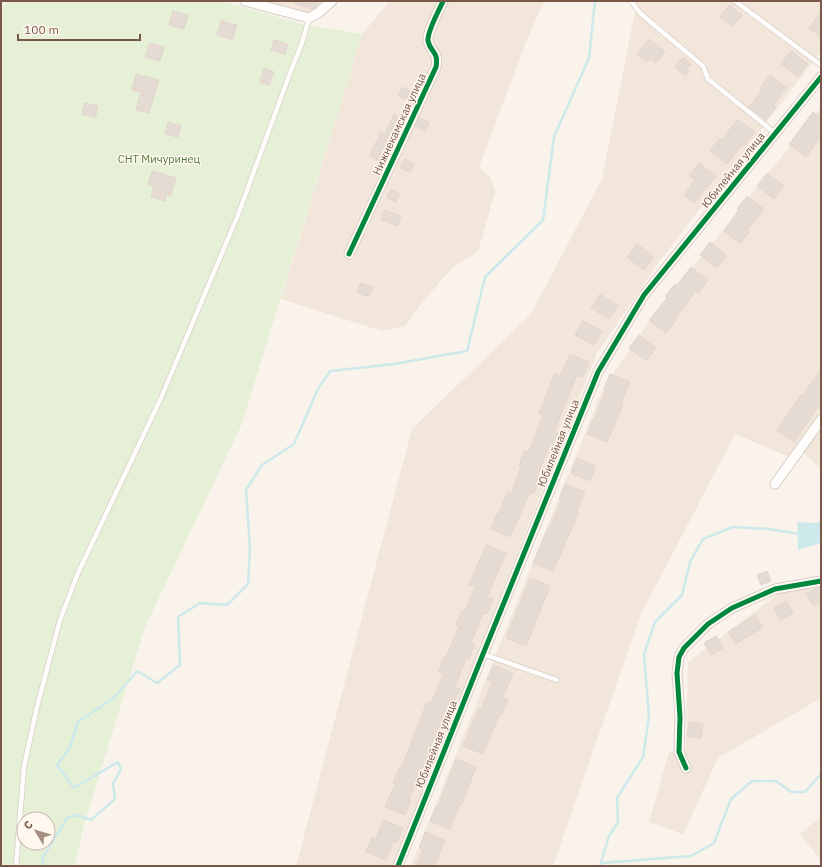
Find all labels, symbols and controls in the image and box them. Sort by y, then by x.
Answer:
scale bar [18,16,140,42]
text: 100 m [24,22,59,37]
street label: Нижнекамская улица [369,71,429,177]
street label: Юбилейная улица [698,129,768,211]
park label: СНТ Мичуринец [118,152,201,166]
street label: Юбилейная улица [534,397,582,489]
street label: Юбилейная улица [412,698,460,790]
north arrow [16,811,56,851]
text: С [20,818,36,832]

